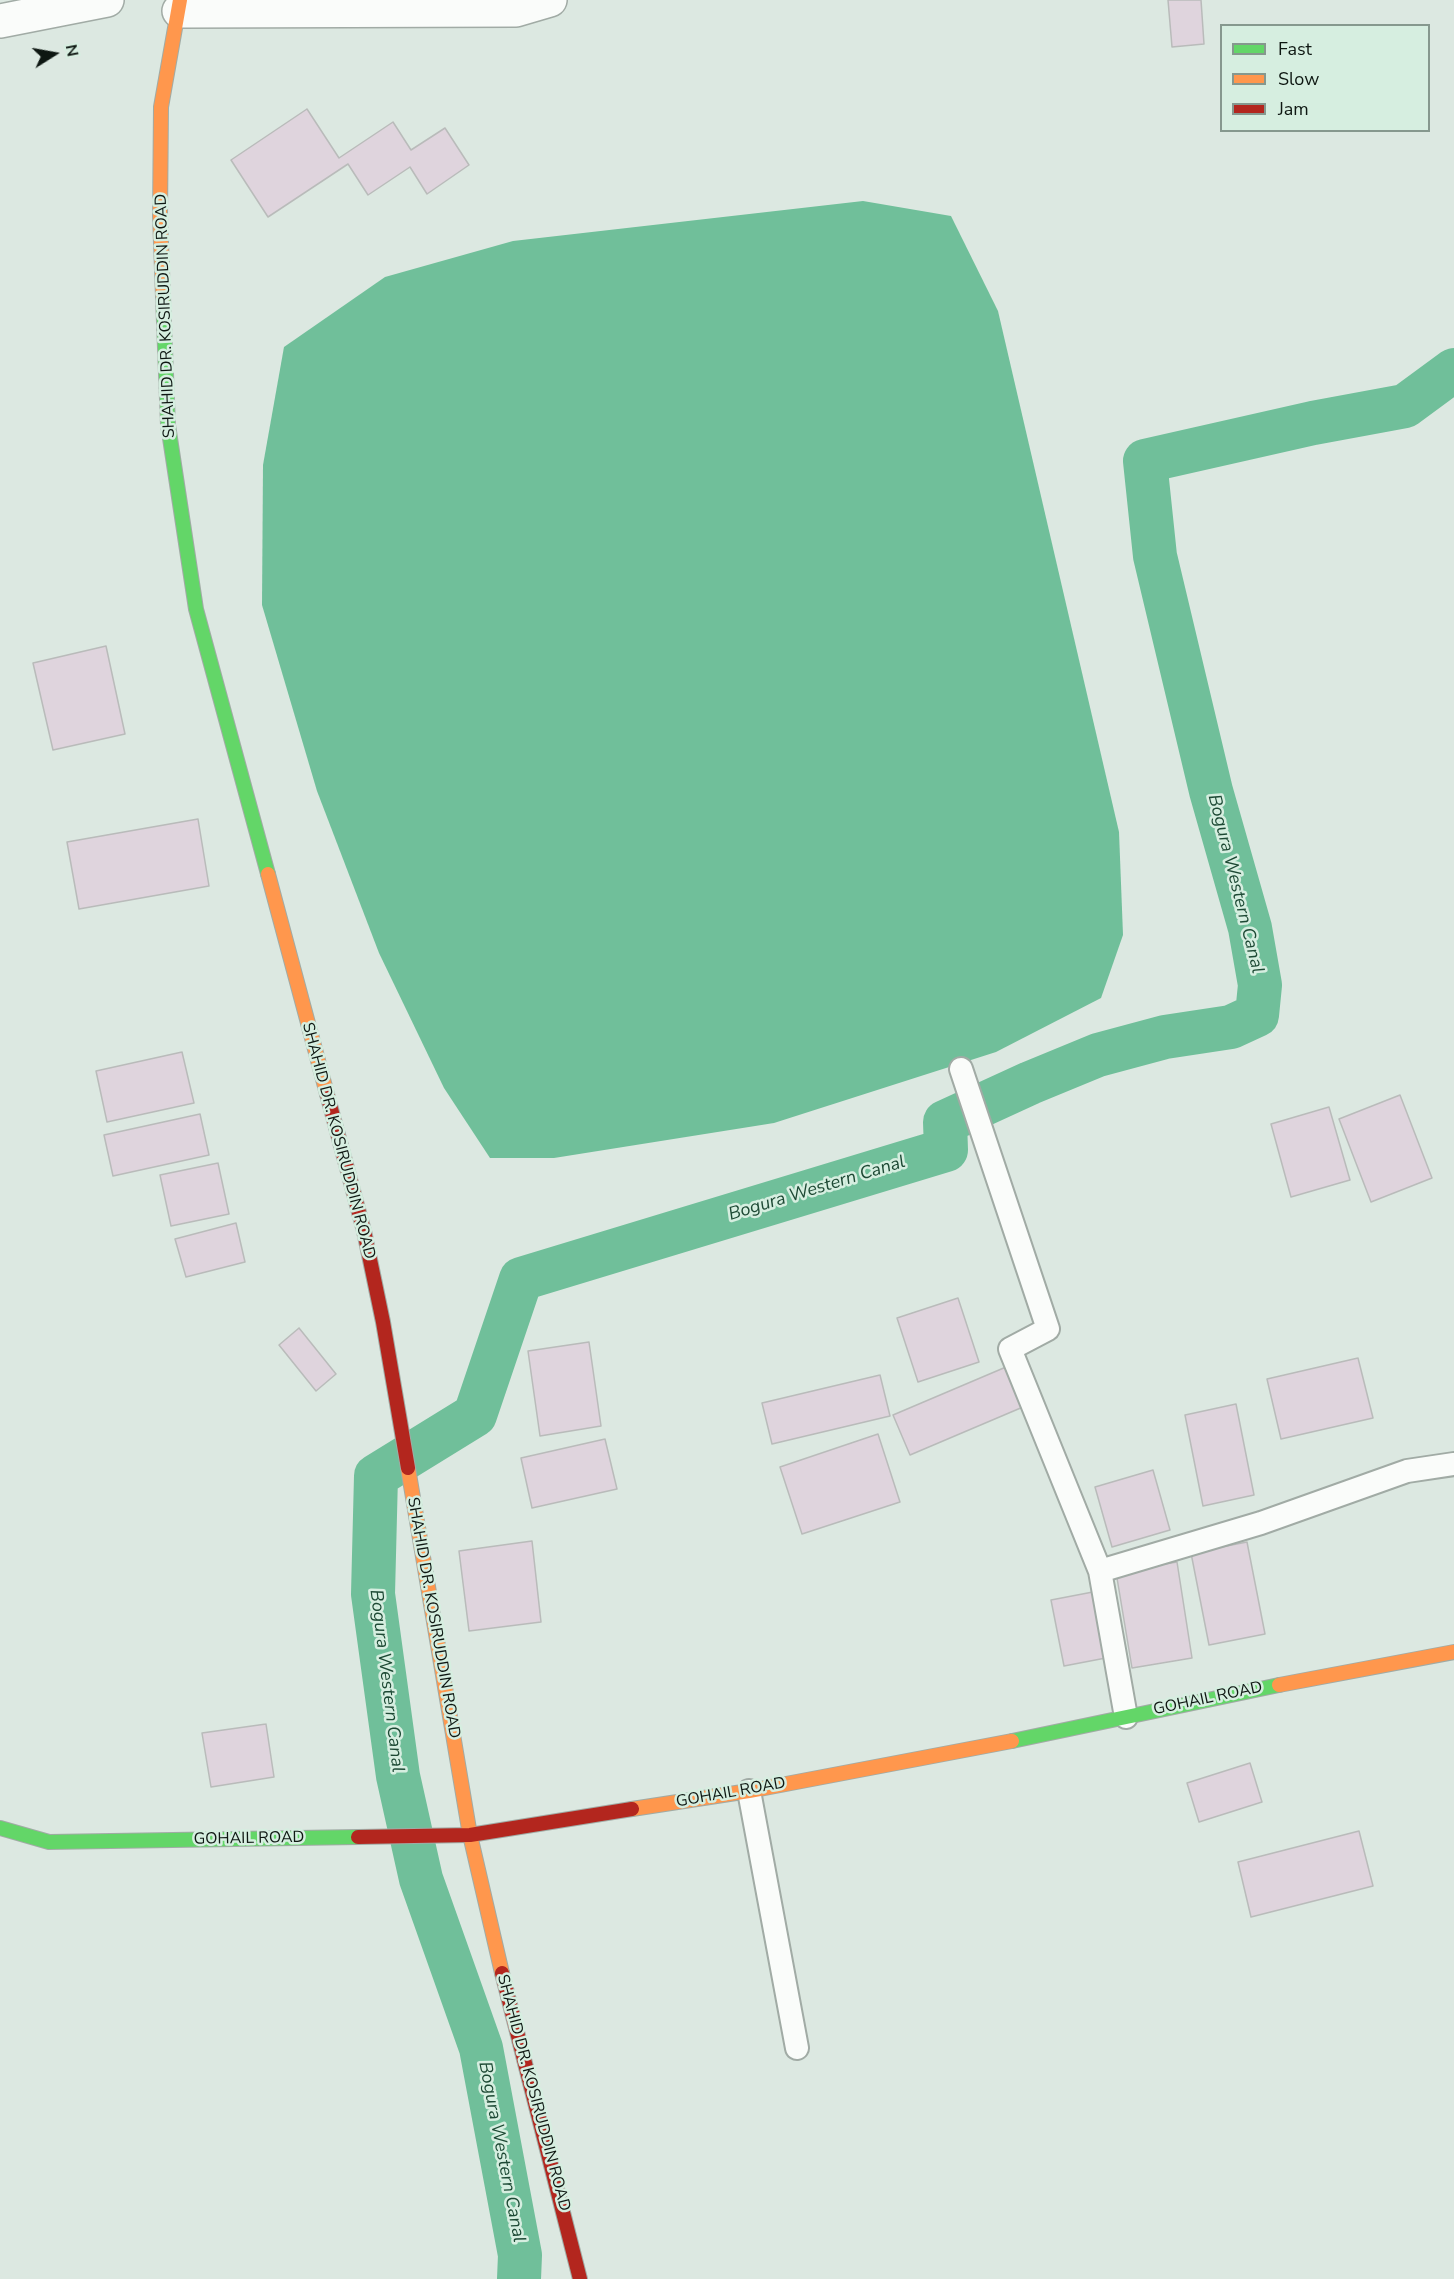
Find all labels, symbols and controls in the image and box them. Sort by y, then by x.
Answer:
north arrow [24,24,84,84]
legend [1220,24,1430,132]
text: Fast [1278,37,1312,61]
text: N [60,43,84,59]
text: Slow [1278,67,1319,91]
text: Jam [1278,97,1309,121]
street label: SHAHID DR. KOSIRUDDIN ROAD [152,193,180,439]
water label: Bogura Western Canal [1202,792,1268,976]
street label: SHAHID DR. KOSIRUDDIN ROAD [297,1020,379,1262]
water label: Bogura Western Canal [726,1152,908,1226]
street label: SHAHID DR. KOSIRUDDIN ROAD [402,1496,464,1740]
water label: Bogura Western Canal [364,1588,408,1774]
street label: GOHAIL ROAD [1152,1678,1264,1720]
street label: GOHAIL ROAD [675,1774,787,1812]
street label: GOHAIL ROAD [193,1828,305,1850]
street label: SHAHID DR. KOSIRUDDIN ROAD [492,1972,574,2214]
water label: Bogura Western Canal [473,2060,529,2244]

